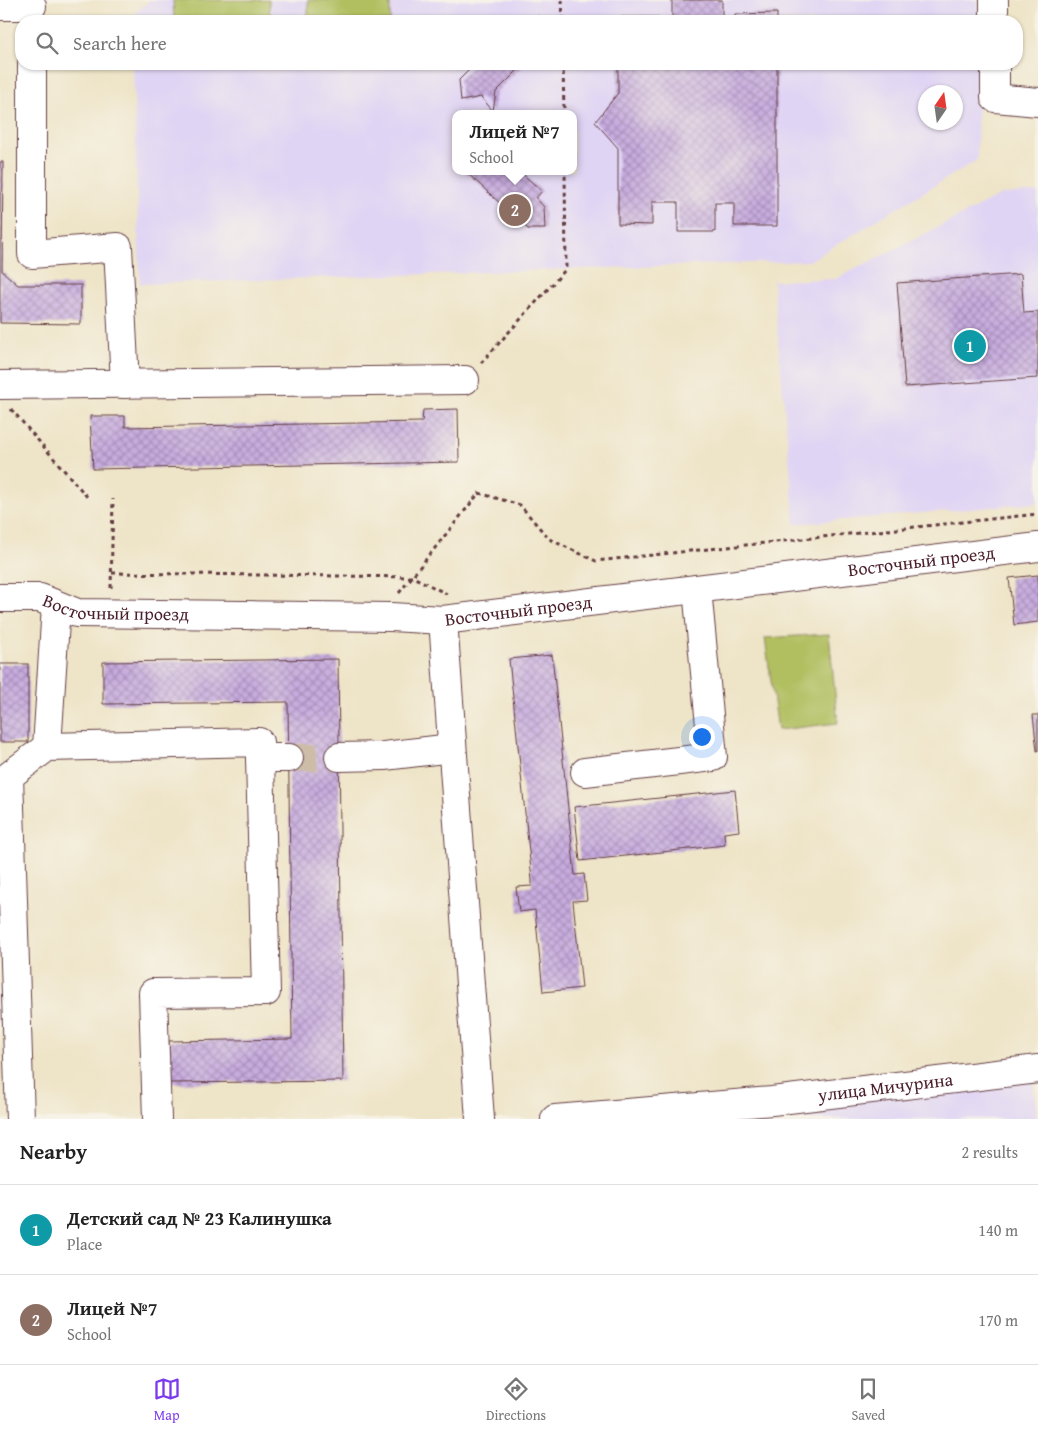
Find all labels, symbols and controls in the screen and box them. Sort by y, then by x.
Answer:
search box [15,15,1023,70]
icon: search [33,29,61,57]
text: Search here [73,29,167,57]
north arrow [918,85,963,130]
popup [452,110,577,175]
text: Лицей №7 [469,117,560,145]
text: School [469,145,514,169]
pin: 2 [499,191,531,229]
pin: 1 [954,327,986,365]
street label: Восточный проезд [846,538,997,583]
street label: Восточный проезд [39,587,189,627]
street label: Восточный проезд [443,588,594,633]
your location [689,724,715,750]
street label: улица Мичурина [815,1065,955,1108]
text: Nearby [20,1136,87,1167]
text: 2 results [961,1140,1018,1164]
text: Детский сад № 23 Калинушка [67,1204,332,1232]
text: 1 [32,1218,40,1242]
text: 140 m [978,1218,1018,1242]
text: Place [67,1232,102,1256]
text: Лицей №7 [67,1294,158,1322]
text: 2 [32,1308,40,1332]
text: 170 m [978,1308,1018,1332]
text: School [67,1322,111,1346]
tab: Map [153,1375,181,1425]
tab: Directions [486,1375,546,1425]
tab: Saved [851,1375,885,1425]

